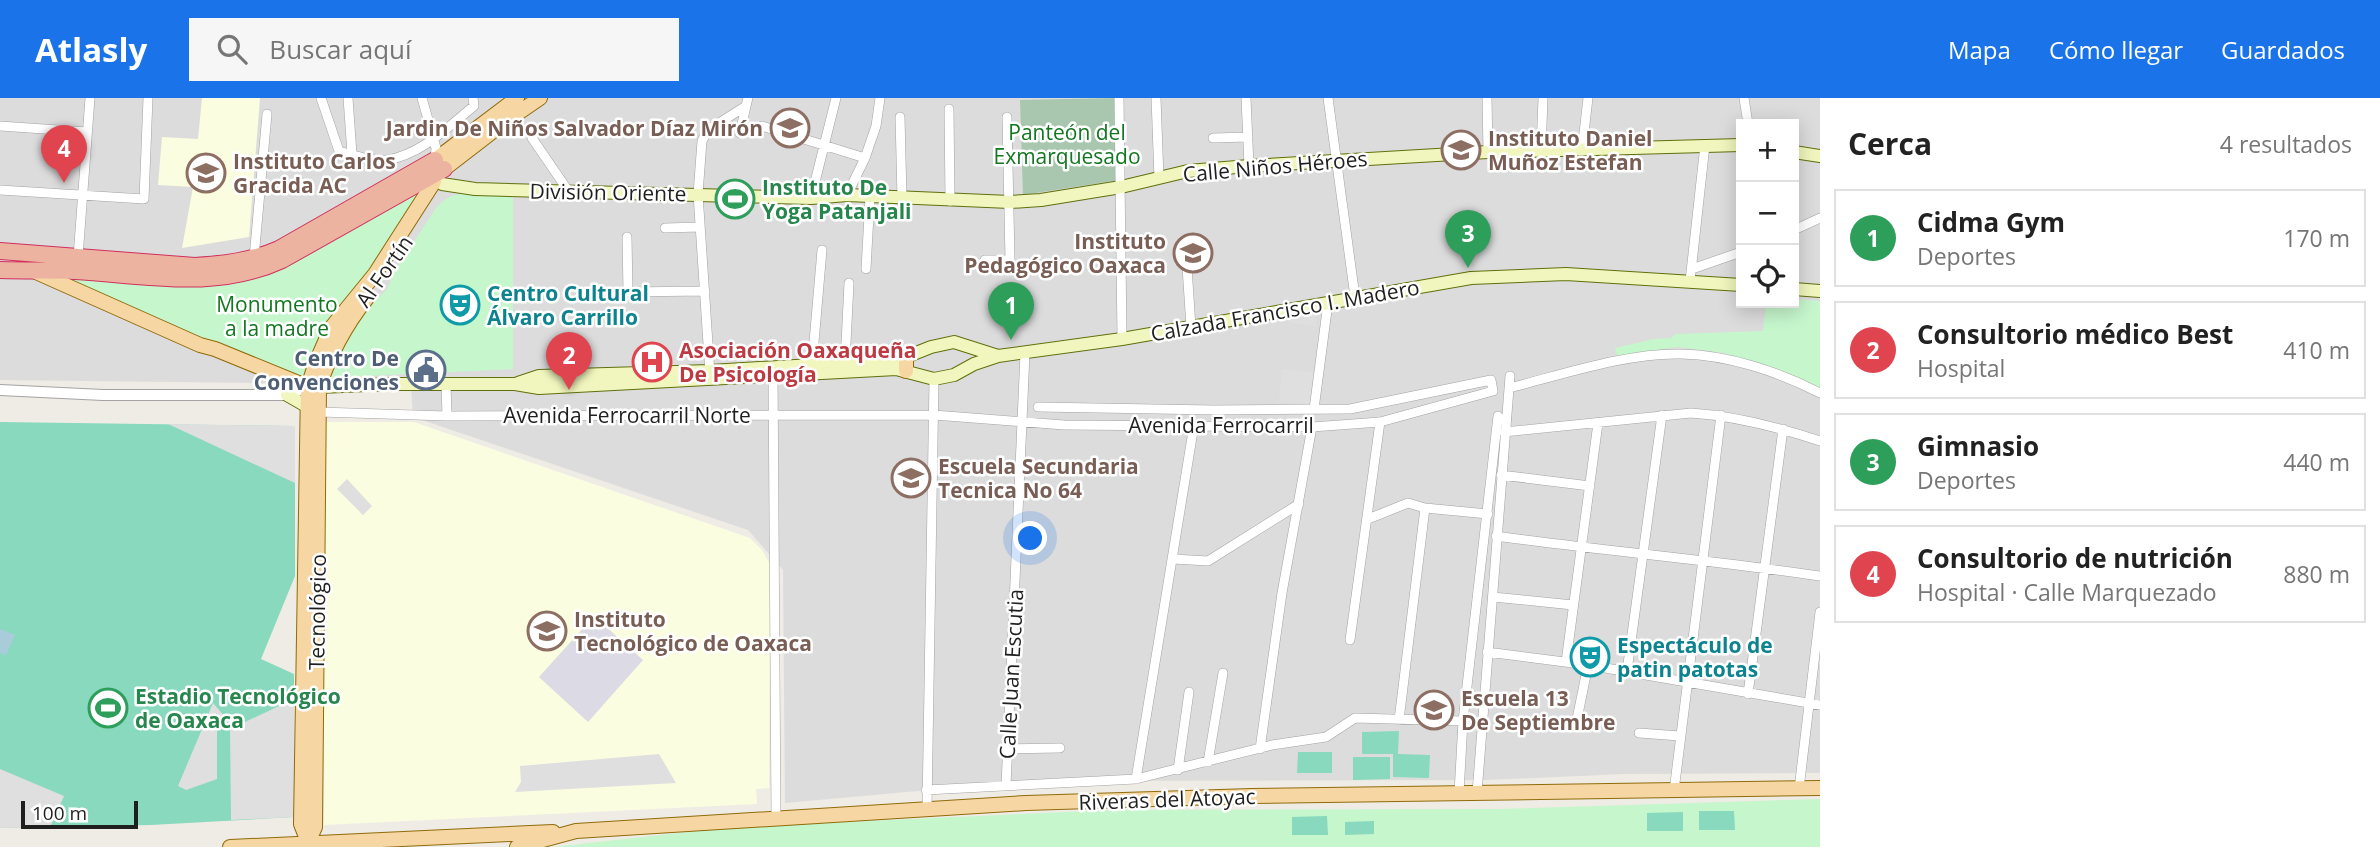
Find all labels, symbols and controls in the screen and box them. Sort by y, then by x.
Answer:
search box [189,18,679,81]
text: Atlasly [35,27,147,72]
icon: search [213,30,251,68]
text: Buscar aquí [269,31,412,67]
text: Mapa [1948,33,2011,66]
text: Cómo llegar [2049,33,2183,66]
text: Guardados [2221,33,2345,66]
school or university icon: Jardin De Niños Salvador Díaz Mirón [769,107,811,149]
place label: Jardin De Niños Salvador Díaz Mirón [384,114,763,142]
park label: Panteón del Exmarquesado [993,118,1141,170]
map controls [1736,119,1799,308]
button: + [1736,119,1799,182]
text: Cerca [1848,123,1932,164]
place label: Instituto Daniel Muñoz Estefan [1488,124,1652,176]
pin: 4 [41,125,87,183]
text: 4 resultados [2220,128,2352,160]
school or university icon: Instituto Daniel Muñoz Estefan [1440,129,1482,171]
street label: Calle Niños Héroes [1182,144,1368,188]
place label: Instituto Carlos Gracida AC [233,147,396,199]
school or university icon: Instituto Carlos Gracida AC [185,152,227,194]
place label: Instituto De Yoga Patanjali [762,173,912,225]
street label: División Oriente [529,177,687,207]
sports icon: Instituto De Yoga Patanjali [714,178,756,220]
button: − [1736,182,1799,245]
text: Cidma Gym [1917,204,2065,240]
pin: 3 [1445,210,1491,268]
text: 1 [1866,222,1880,254]
text: 170 m [2283,222,2350,254]
place label: Instituto Pedagógico Oaxaca [964,227,1166,279]
street label: Al Fortín [349,229,419,313]
school or university icon: Instituto Pedagógico Oaxaca [1172,232,1214,274]
text: Deportes [1917,240,2016,272]
button: locate [1736,245,1799,308]
street label: Calzada Francisco I. Madero [1148,273,1422,347]
place label: Centro Cultural Álvaro Carrillo [487,279,649,331]
pin: 1 [988,282,1034,340]
theatre icon: Centro Cultural Álvaro Carrillo [439,284,481,326]
park label: Monumento a la madre [216,290,338,342]
text: Consultorio médico Best [1917,316,2233,352]
pin: 2 [546,332,592,390]
text: 2 [1866,334,1880,366]
text: 410 m [2283,334,2350,366]
place label: Asociación Oaxaqueña De Psicología [679,336,917,388]
hospital icon: Asociación Oaxaqueña De Psicología [631,341,673,383]
place label: Centro De Convenciones [254,344,399,396]
public building icon: Centro De Convenciones [405,349,447,391]
text: Hospital [1917,352,2005,384]
street label: Avenida Ferrocarril Norte [503,401,751,429]
street label: Avenida Ferrocarril [1128,411,1314,439]
text: Gimnasio [1917,428,2039,464]
text: 3 [1866,446,1880,478]
text: 440 m [2283,446,2350,478]
place label: Escuela Secundaria Tecnica No 64 [938,452,1139,504]
school or university icon: Escuela Secundaria Tecnica No 64 [890,457,932,499]
text: Deportes [1917,464,2016,496]
your location [1013,521,1047,555]
text: Consultorio de nutrición [1917,540,2233,576]
street label: Tecnológico [302,554,332,670]
text: 4 [1866,558,1880,590]
text: 880 m [2283,558,2350,590]
text: Hospital · Calle Marquezado [1917,576,2217,608]
street label: Calle Juan Escutia [993,588,1029,760]
place label: Instituto Tecnológico de Oaxaca [574,605,812,657]
school or university icon: Instituto Tecnológico de Oaxaca [526,610,568,652]
place label: Espectáculo de patin patotas [1617,631,1773,683]
theatre icon: Espectáculo de patin patotas [1569,636,1611,678]
place label: Estadio Tecnológico de Oaxaca [135,682,341,734]
place label: Escuela 13 De Septiembre [1461,684,1615,736]
sports icon: Estadio Tecnológico de Oaxaca [87,687,129,729]
school or university icon: Escuela 13 De Septiembre [1413,689,1455,731]
street label: Riveras del Atoyac [1078,782,1256,816]
scale bar [21,798,138,830]
text: 100 m [32,800,87,826]

